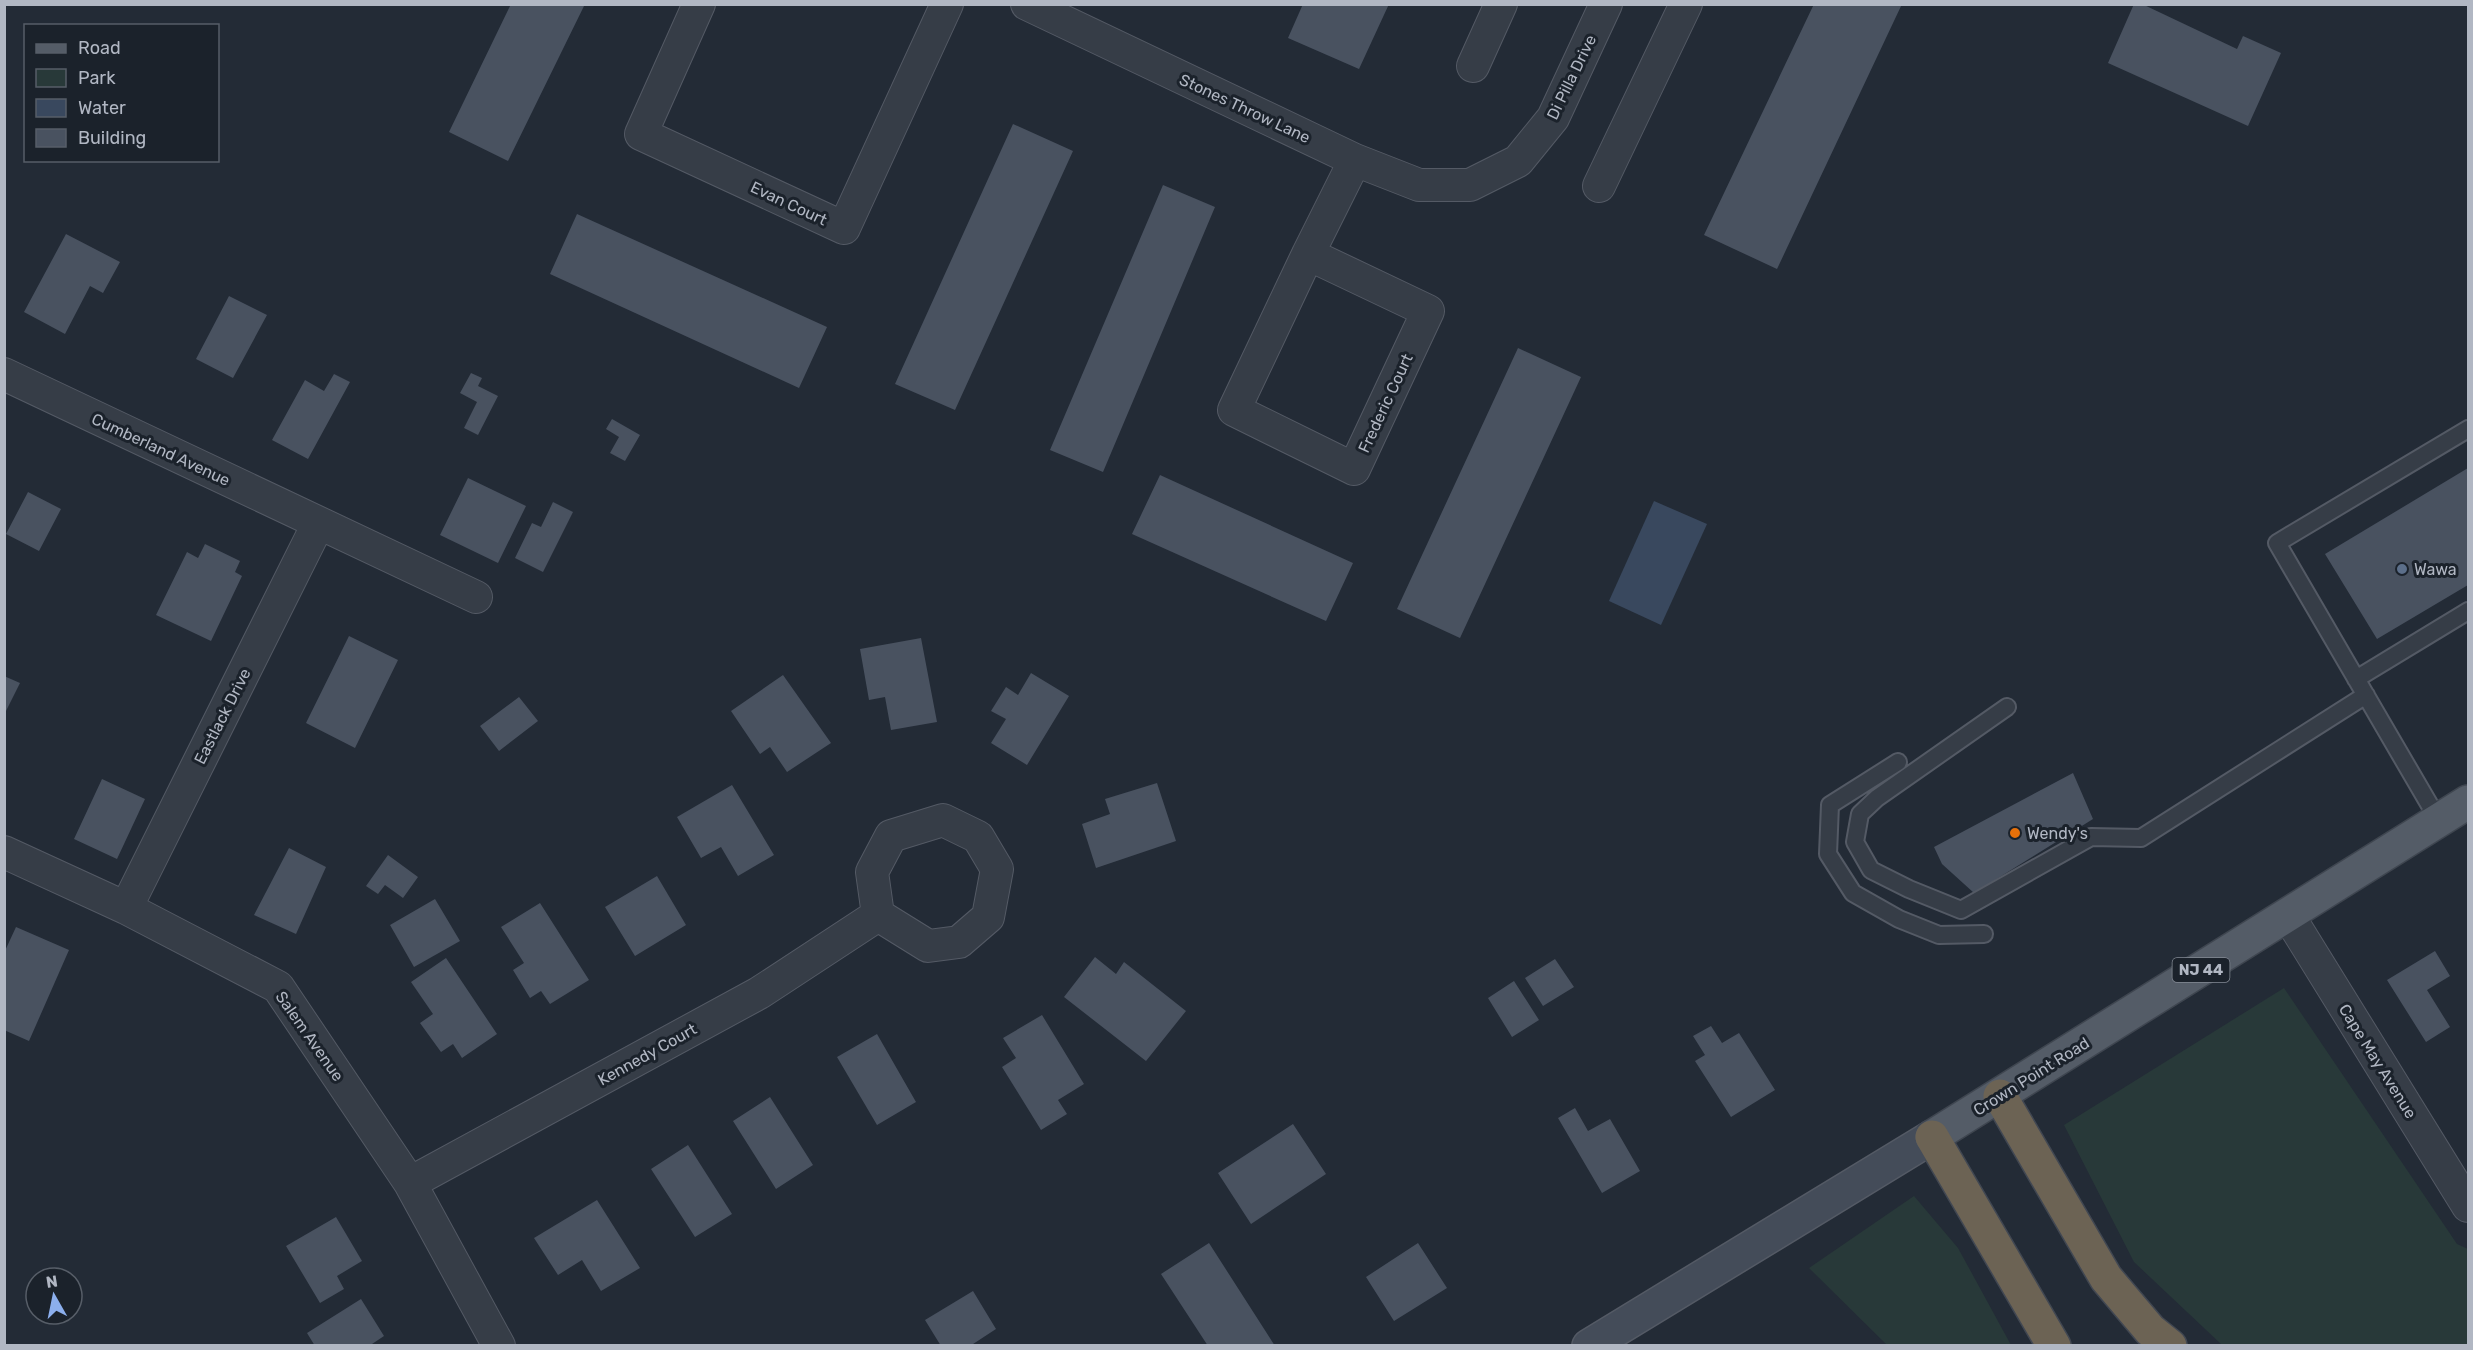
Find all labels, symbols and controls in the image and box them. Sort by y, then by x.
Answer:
legend [24,24,219,162]
street label: Di Pilla Drive [1543,32,1600,123]
text: Road [78,37,121,59]
text: Park [78,67,116,89]
street label: Stones Throw Lane [1176,70,1313,147]
text: Water [78,97,126,119]
text: Building [78,127,146,149]
street label: Evan Court [747,177,830,229]
street label: Frederic Court [1354,351,1417,456]
street label: Cumberland Avenue [89,409,233,490]
place label: Wawa [2414,560,2457,579]
marker: Wawa [2395,562,2409,576]
street label: Eastlack Drive [190,665,255,767]
place label: Wendy's [2027,824,2088,843]
marker: Wendy's [2008,826,2022,840]
road number: NJ 44 [2172,958,2230,982]
street label: Salem Avenue [272,988,348,1085]
street label: Cape May Avenue [2335,1001,2420,1122]
street label: Kennedy Court [594,1019,700,1089]
street label: Crown Point Road [1970,1033,2093,1120]
north arrow [24,1266,84,1326]
text: N [45,1271,59,1292]

